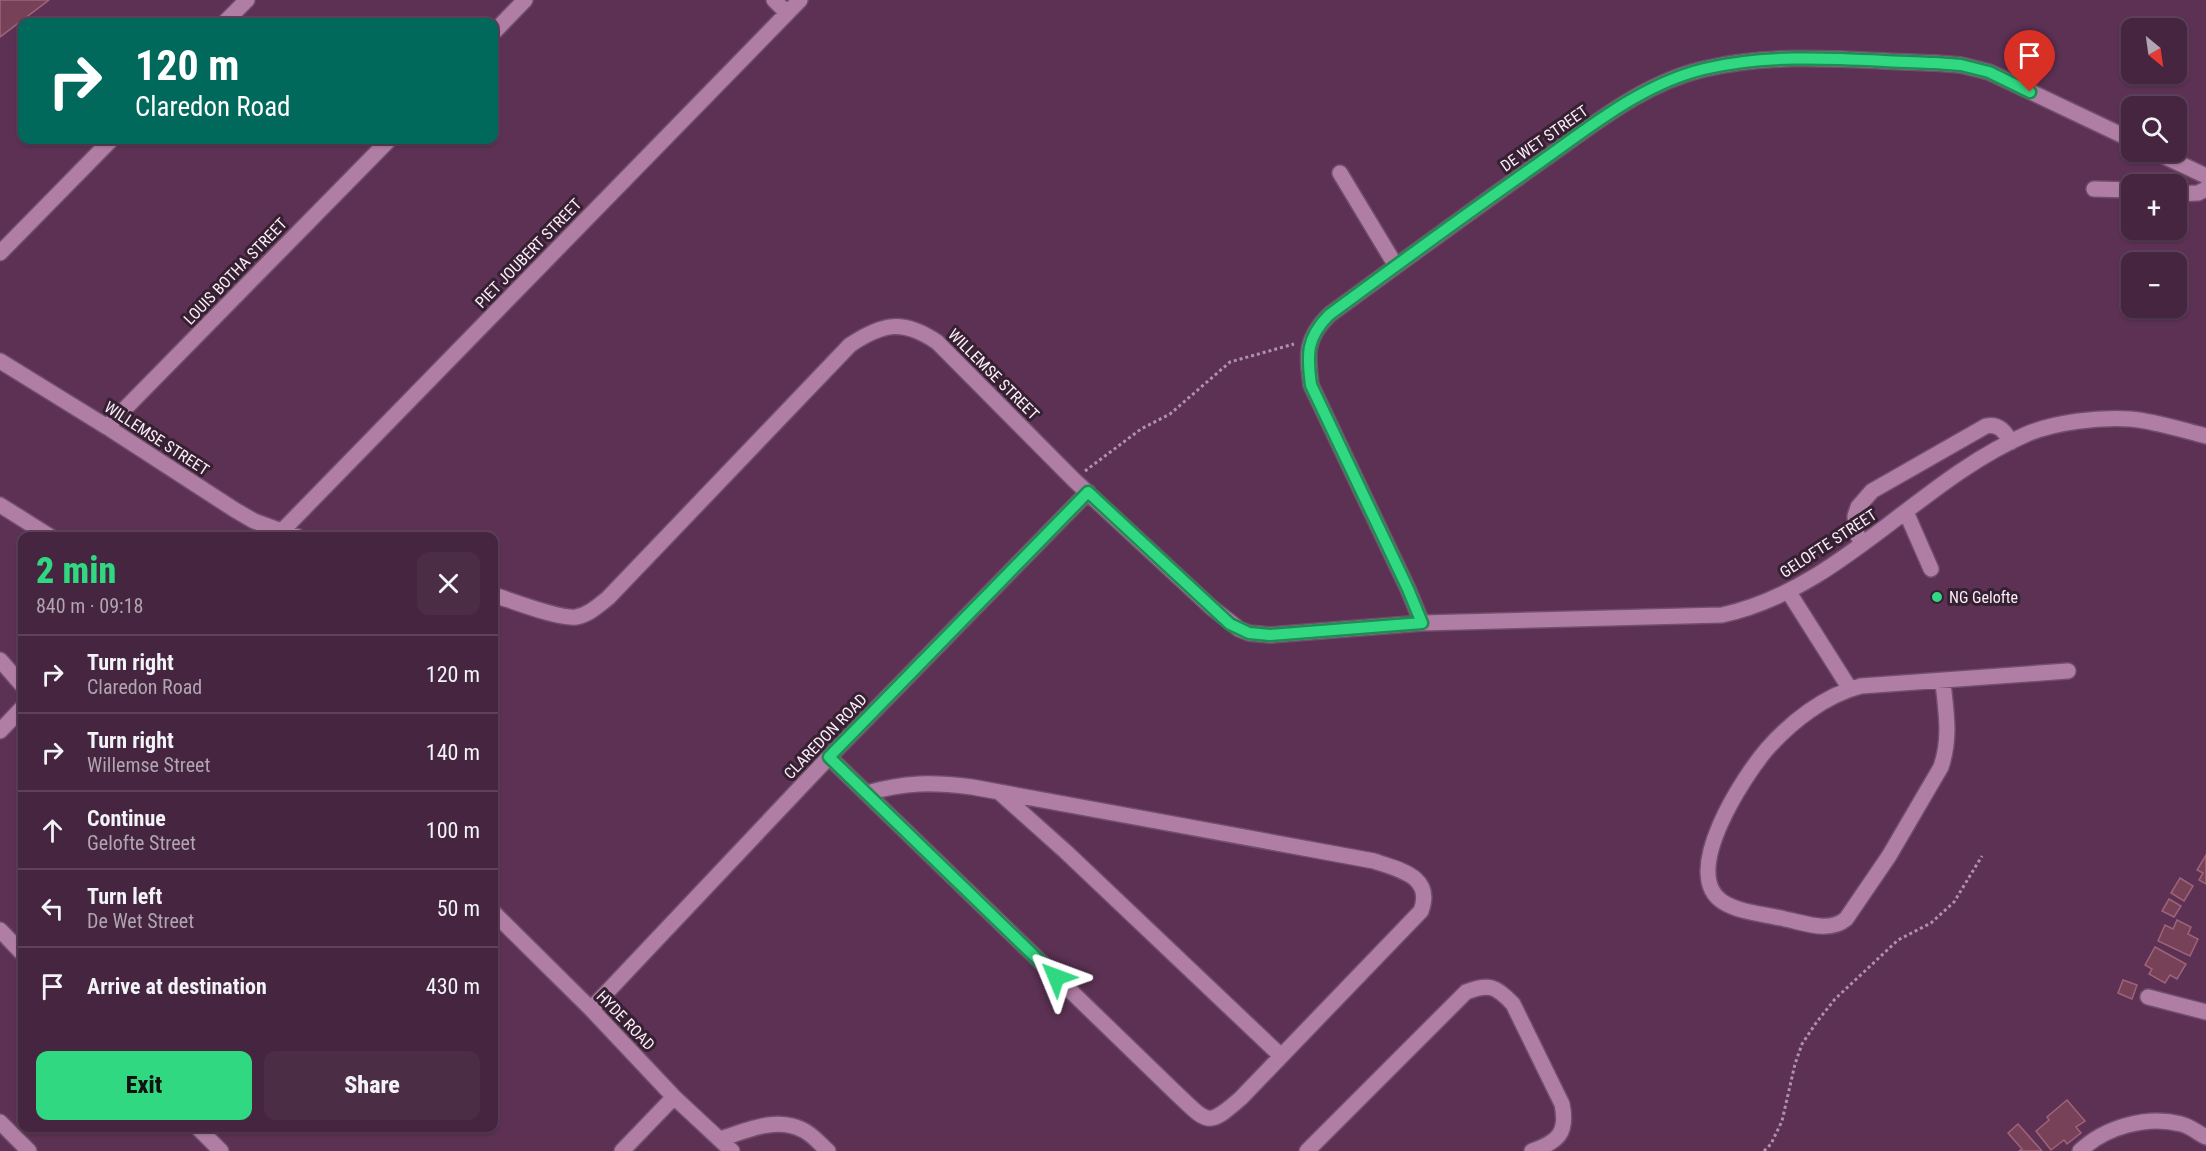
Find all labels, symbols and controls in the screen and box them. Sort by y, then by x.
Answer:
north arrow [2121,18,2187,84]
map controls [2121,18,2187,318]
pin [2004,30,2055,92]
icon: arrive [2013,39,2046,72]
text: 120 m [135,41,240,90]
icon: right [36,42,114,120]
text: Claredon Road [135,91,291,123]
button: search [2121,96,2187,162]
street label: DE WET STREET [1497,101,1592,176]
button: + [2121,174,2187,240]
street label: PIET JOUBERT STREET [471,195,585,312]
street label: LOUIS BOTHA STREET [180,214,291,329]
button: − [2121,252,2187,318]
street label: WILLEMSE STREET [944,325,1043,424]
street label: WILLEMSE STREET [101,398,213,479]
street label: GELOFTE STREET [1776,505,1880,582]
text: 2 min [36,550,116,592]
button: close [417,552,480,615]
place label: NG Gelofte [1949,588,2018,607]
marker: NG Gelofte [1930,590,1944,604]
text: 840 m · 09:18 [36,594,143,618]
text: Turn right [87,650,174,675]
icon: right [36,658,69,691]
text: 120 m [426,662,480,687]
text: Claredon Road [87,675,202,699]
street label: CLAREDON ROAD [780,690,871,783]
text: Turn right [87,728,174,753]
icon: right [36,736,69,769]
text: 140 m [426,740,480,765]
text: Willemse Street [87,753,210,777]
text: Continue [87,806,166,831]
icon: ahead [36,814,69,847]
text: 100 m [426,818,480,843]
text: Gelofte Street [87,831,196,855]
text: Turn left [87,884,162,909]
icon: left [36,892,69,925]
text: 50 m [437,896,480,921]
text: De Wet Street [87,909,194,933]
position arrow [1024,945,1088,1009]
icon: arrive [36,970,69,1003]
text: Arrive at destination [87,974,267,999]
text: 430 m [426,974,480,999]
street label: HYDE ROAD [593,987,659,1054]
button: Exit [36,1051,252,1120]
button: Share [264,1051,480,1120]

